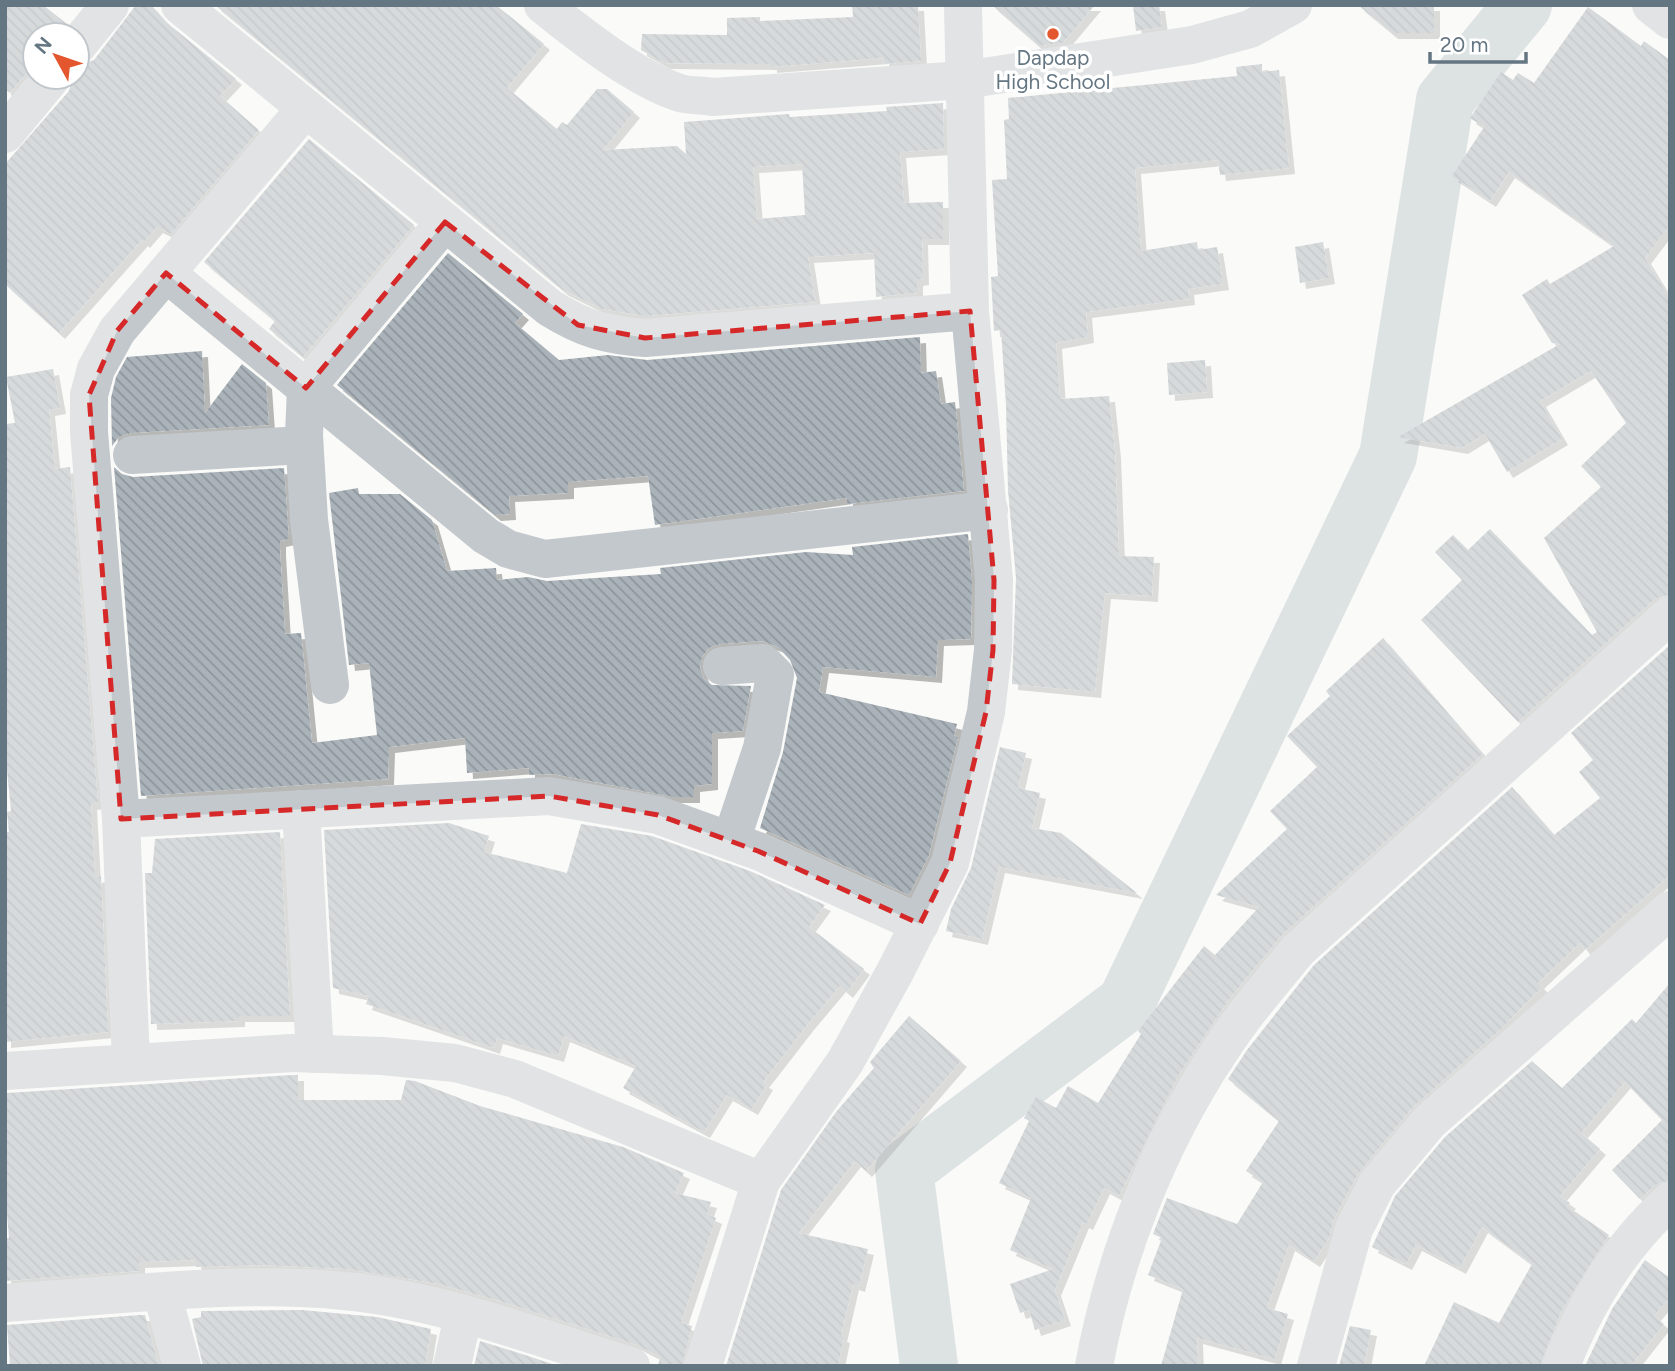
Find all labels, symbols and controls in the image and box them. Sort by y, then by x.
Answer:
north arrow [21,21,91,91]
scale bar [1430,21,1526,65]
marker: Dapdap High School [1045,26,1061,42]
text: N [30,32,57,58]
text: 20 m [1440,32,1488,57]
place label: Dapdap High School [996,45,1110,94]

